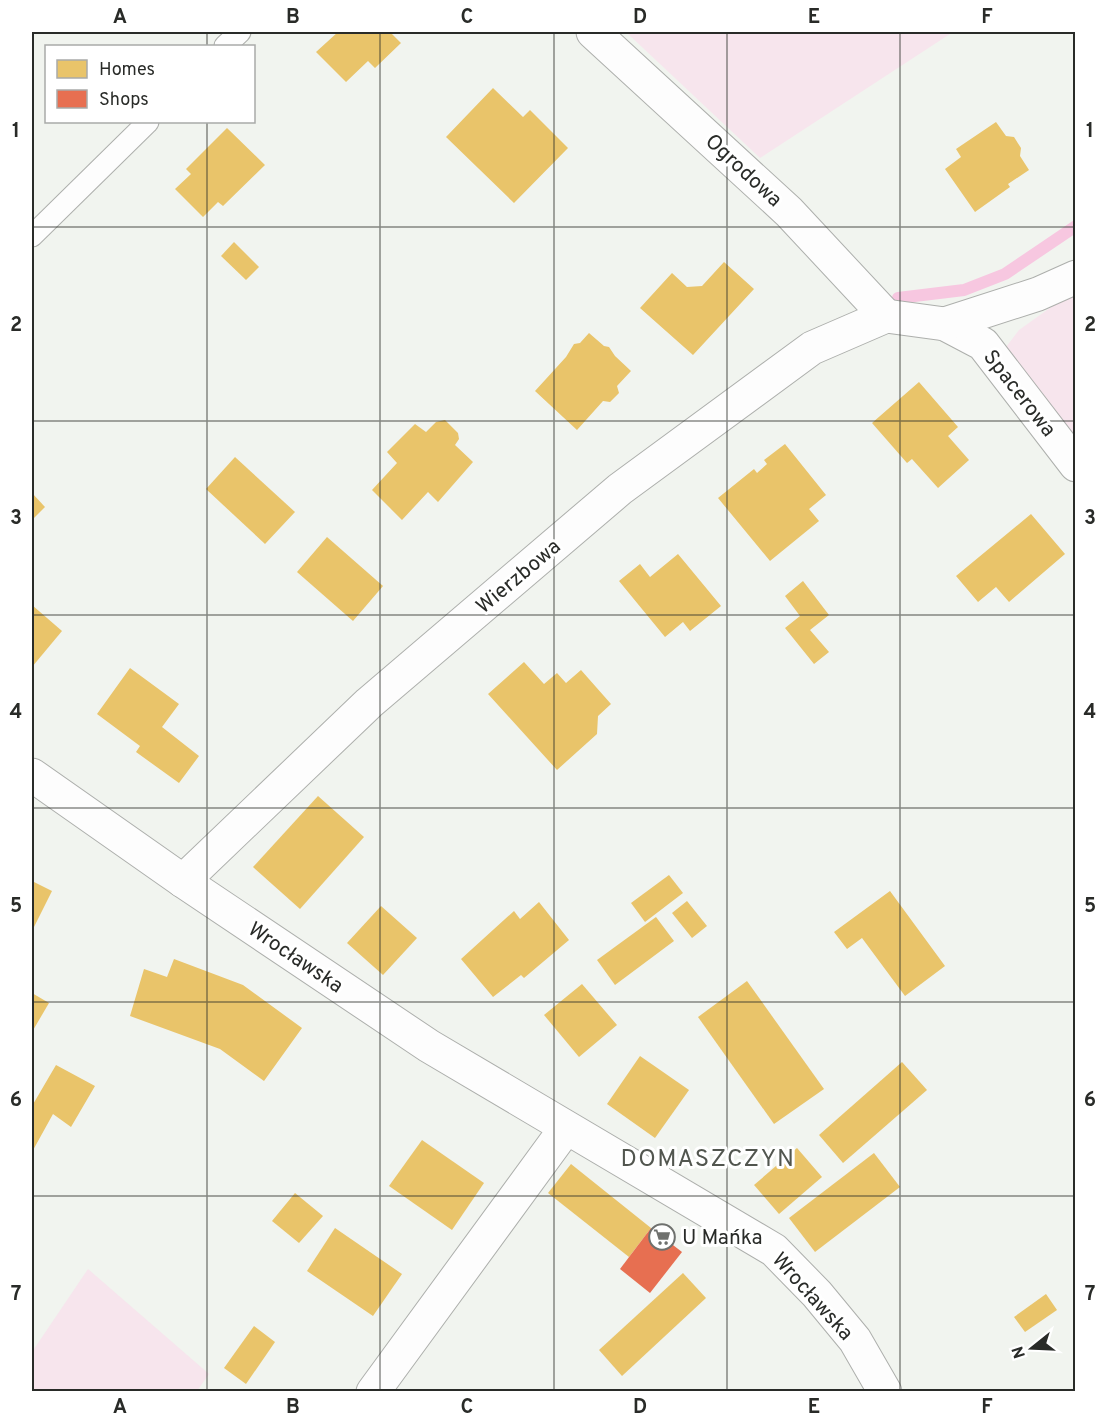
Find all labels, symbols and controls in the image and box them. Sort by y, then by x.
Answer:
text: A [113,5,127,31]
text: B [286,5,300,31]
text: C [461,5,473,31]
text: D [633,5,647,31]
text: E [808,5,820,31]
text: F [981,5,993,31]
legend [45,45,255,123]
text: Homes [99,59,155,82]
text: Shops [99,89,149,112]
text: 1 [12,119,20,145]
text: 1 [1086,119,1094,145]
street label: Ogrodowa [699,129,787,214]
text: 2 [10,313,22,339]
text: 2 [1084,313,1096,339]
street label: Spacerowa [976,345,1061,443]
text: 3 [10,506,22,532]
text: 3 [1084,506,1096,532]
street label: Wierzbowa [471,534,567,620]
text: 4 [10,700,22,726]
text: 4 [1084,700,1096,726]
text: 5 [10,894,22,920]
text: 5 [1084,894,1096,920]
street label: Wrocławska [242,916,348,1000]
text: 6 [10,1088,22,1114]
text: 6 [1084,1088,1096,1114]
district label: DOMASZCZYN [620,1145,796,1175]
supermarket icon: U Mańka [647,1222,677,1252]
place label: U Mańka [682,1225,762,1252]
street label: Wrocławska [765,1247,859,1347]
text: 7 [11,1282,21,1308]
text: 7 [1085,1282,1095,1308]
north arrow [1002,1318,1062,1378]
text: N [1008,1343,1031,1361]
text: A [113,1395,127,1421]
text: B [286,1395,300,1421]
text: C [461,1395,473,1421]
text: D [633,1395,647,1421]
text: E [808,1395,820,1421]
text: F [981,1395,993,1421]

